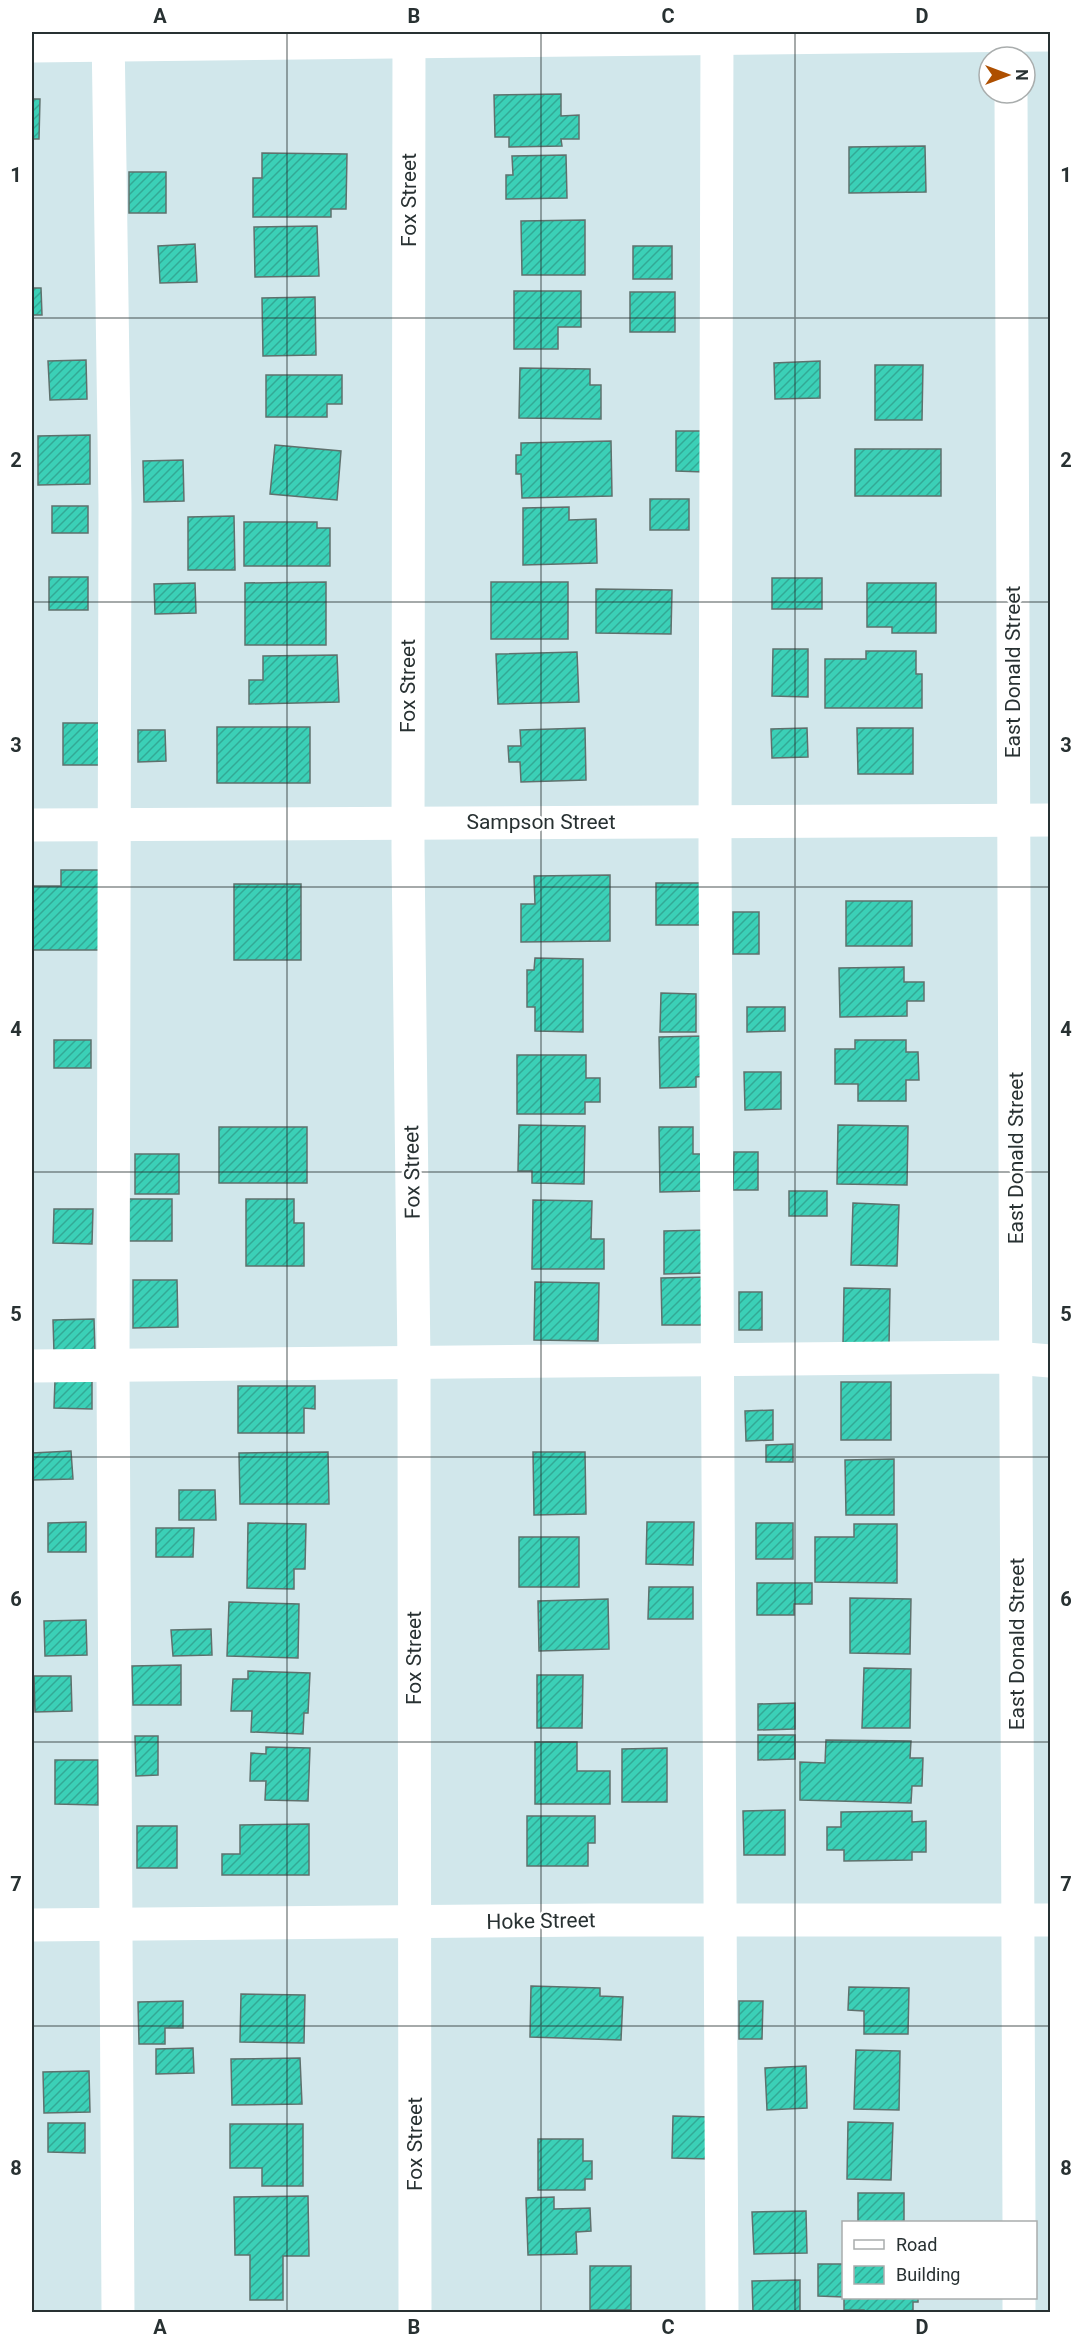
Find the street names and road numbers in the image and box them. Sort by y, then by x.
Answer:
street label: Fox Street [397,153,421,247]
street label: East Donald Street [1001,586,1025,758]
street label: Fox Street [396,639,420,733]
street label: Sampson Street [466,810,616,834]
street label: East Donald Street [1004,1072,1028,1244]
street label: Fox Street [399,1125,425,1219]
street label: East Donald Street [1005,1558,1029,1730]
street label: Fox Street [402,1611,426,1705]
street label: Hoke Street [486,1908,596,1934]
street label: Fox Street [403,2097,427,2191]

